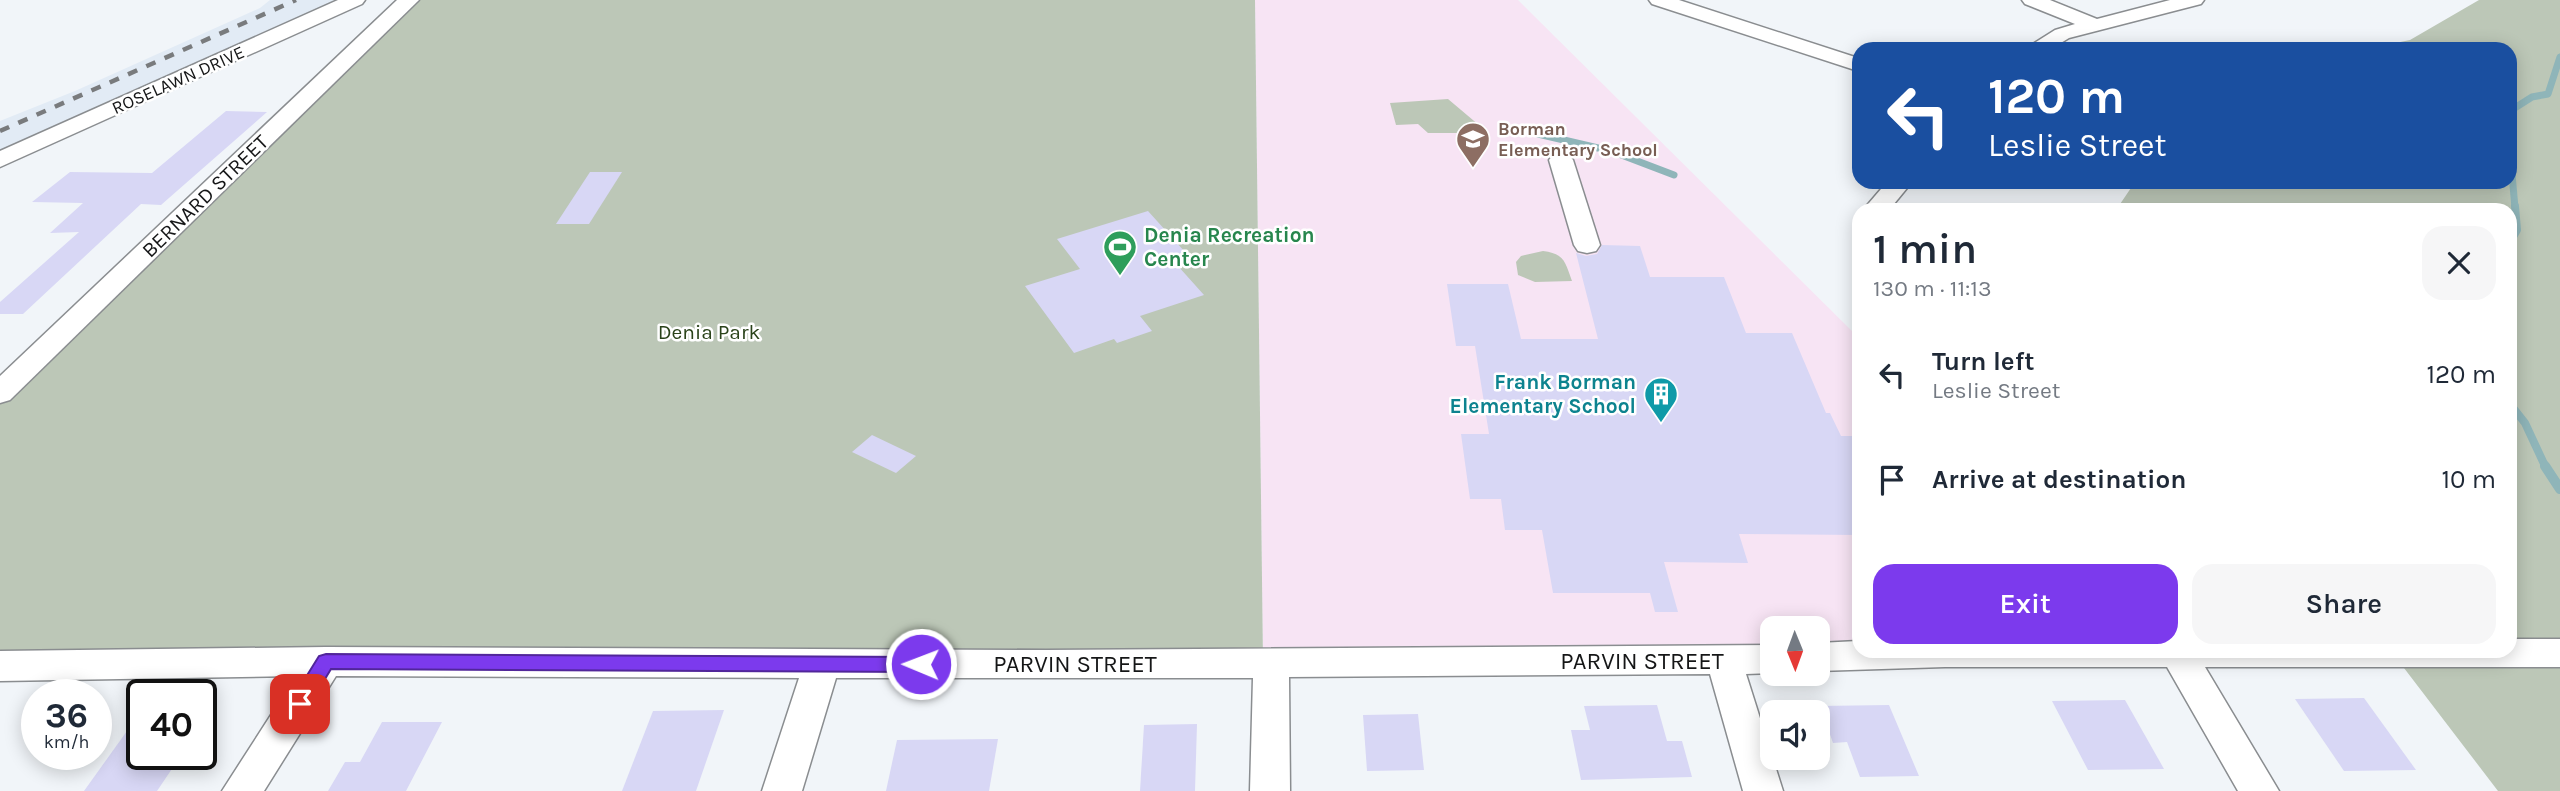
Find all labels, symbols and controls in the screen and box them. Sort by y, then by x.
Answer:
street label: ROSELAWN DRIVE [108,41,248,119]
text: 120 m [1988,68,2125,125]
icon: left [1873,70,1964,161]
place label: Borman Elementary School [1498,118,1658,161]
school or university icon: Borman Elementary School [1454,120,1492,169]
text: Leslie Street [1988,127,2167,164]
street label: BERNARD STREET [137,129,273,262]
place label: Denia Recreation Center [1144,223,1315,271]
text: 1 min [1873,224,1977,274]
button: close [2422,226,2496,300]
sports icon: Denia Recreation Center [1101,228,1139,277]
text: 130 m · 11:13 [1873,275,1992,302]
park label: Denia Park [658,320,761,344]
text: Turn left [1932,346,2034,377]
icon: left [1873,356,1911,394]
text: 120 m [2426,359,2496,390]
place label: Frank Borman Elementary School [1450,370,1636,418]
building icon: Frank Borman Elementary School [1642,375,1680,424]
text: Leslie Street [1932,377,2060,404]
icon: arrive [1873,461,1911,499]
text: Arrive at destination [1932,464,2186,495]
text: 10 m [2441,464,2496,495]
button: Exit [1873,564,2178,644]
button: Share [2192,564,2496,644]
north arrow [1760,616,1830,686]
map controls [1760,616,1830,770]
position arrow [884,627,958,701]
street label: PARVIN STREET [1560,647,1724,675]
street label: PARVIN STREET [993,650,1157,678]
pin [270,674,330,734]
speed limit sign: 40 [126,679,217,770]
icon: arrive [281,685,319,723]
text: 36 [45,695,88,736]
button: sound [1760,700,1830,770]
text: km/h [44,731,89,753]

